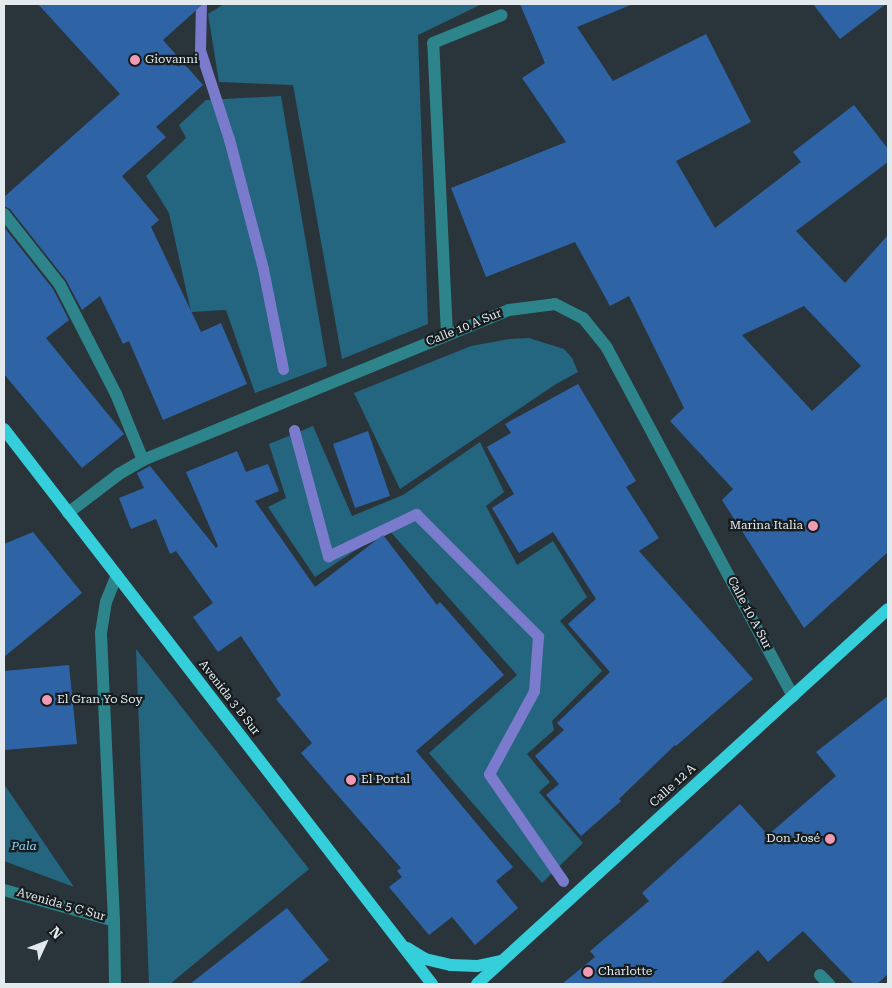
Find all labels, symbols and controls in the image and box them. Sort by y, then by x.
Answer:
place label: Giovanni [145,53,198,67]
marker: Giovanni [129,54,141,66]
street label: Calle 10 A Sur [424,306,504,350]
place label: Marina Italia [730,519,803,533]
marker: Marina Italia [807,520,819,532]
street label: Calle 10 A Sur [724,574,774,652]
street label: Avenida 3 B Sur [195,658,263,738]
place label: El Gran Yo Soy [57,693,142,707]
marker: El Gran Yo Soy [41,694,53,706]
street label: Calle 12 A [647,762,699,810]
place label: El Portal [361,773,410,787]
marker: El Portal [345,774,357,786]
place label: Don José [766,832,820,846]
marker: Don José [824,833,836,845]
park label: Pala [11,840,37,854]
street label: Avenida 5 C Sur [15,885,107,925]
north arrow [20,918,70,968]
text: N [46,923,65,942]
place label: Charlotte [598,965,652,979]
marker: Charlotte [582,966,594,978]

